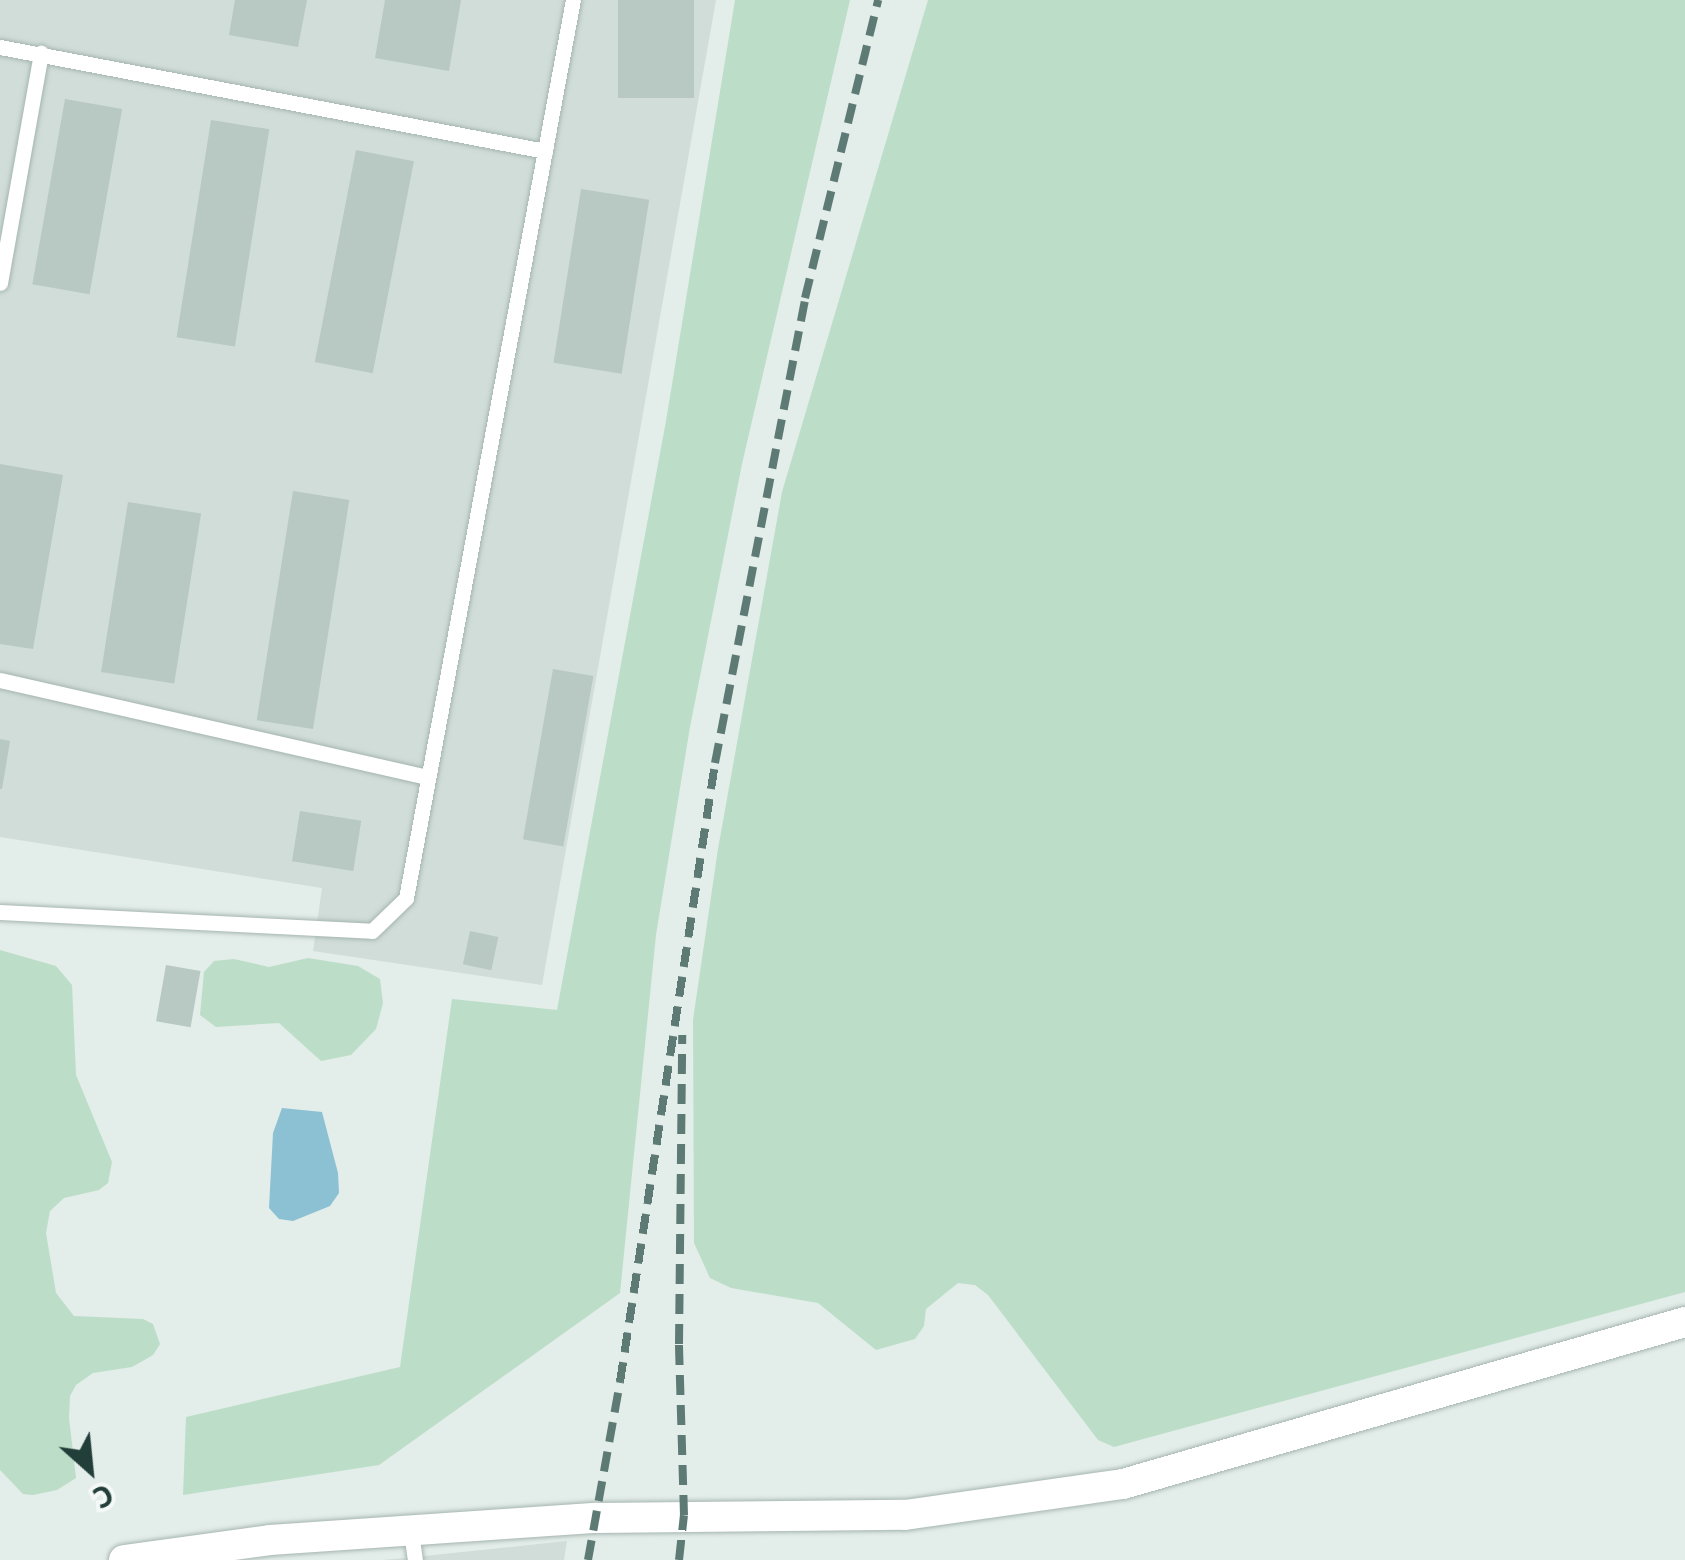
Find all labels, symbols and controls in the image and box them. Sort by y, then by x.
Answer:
north arrow [40,1420,140,1520]
text: С [87,1476,120,1518]

